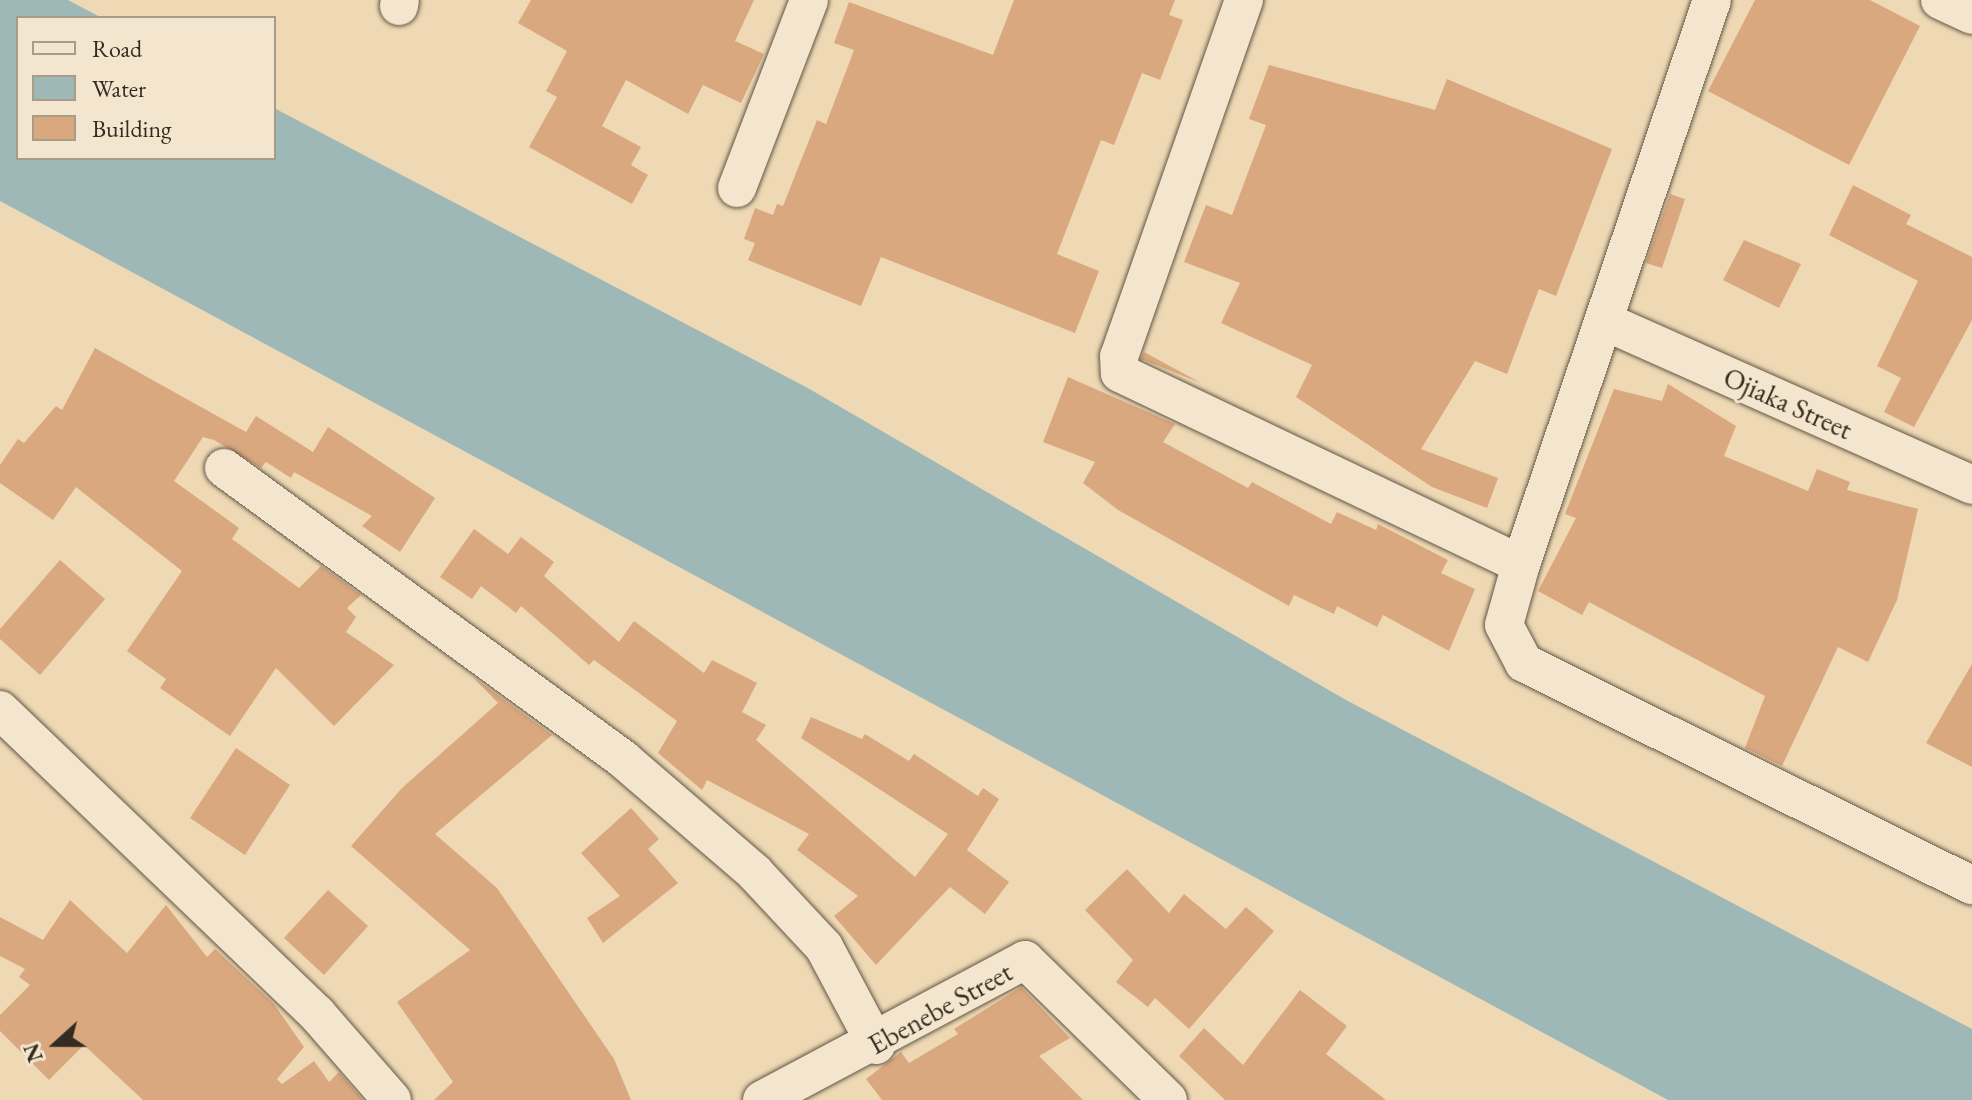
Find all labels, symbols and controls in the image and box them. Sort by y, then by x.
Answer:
legend [16,16,276,160]
text: Road [92,33,142,64]
text: Water [92,73,146,104]
text: Building [92,113,172,144]
street label: Ojiaka Street [1719,360,1857,446]
street label: Ebenebe Street [862,955,1018,1061]
north arrow [16,1004,96,1084]
text: N [16,1039,50,1066]

